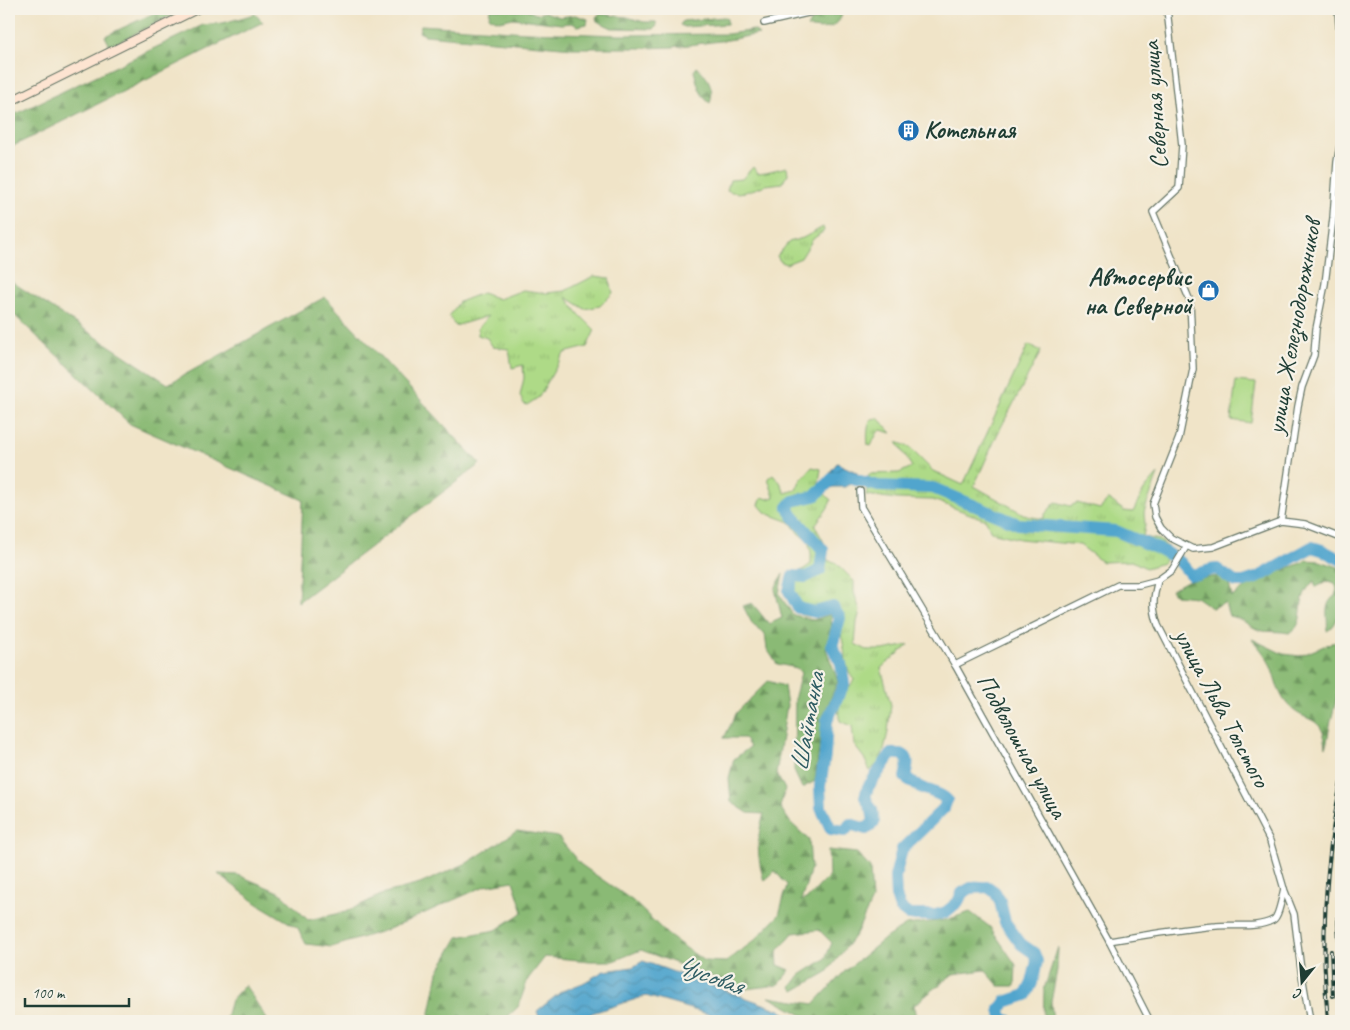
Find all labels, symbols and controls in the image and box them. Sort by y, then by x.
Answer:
street label: Северная улица [1134,38,1175,170]
place label: Котельная [924,114,1017,146]
building icon: Котельная [896,118,920,142]
street label: улица Железнодорожников [1259,213,1330,439]
place label: Автосервис на Северной [1085,261,1194,322]
shop icon: Автосервис на Северной [1196,279,1220,303]
street label: улица Льва Толстого [1166,621,1278,794]
water label: Шайтанка [782,668,832,774]
street label: Подволошная улица [969,668,1076,826]
water label: Чусовая [672,948,751,1003]
north arrow [1278,958,1328,1008]
scale bar [25,975,129,1007]
text: 100 m [32,984,66,1003]
text: С [1291,984,1304,1003]

